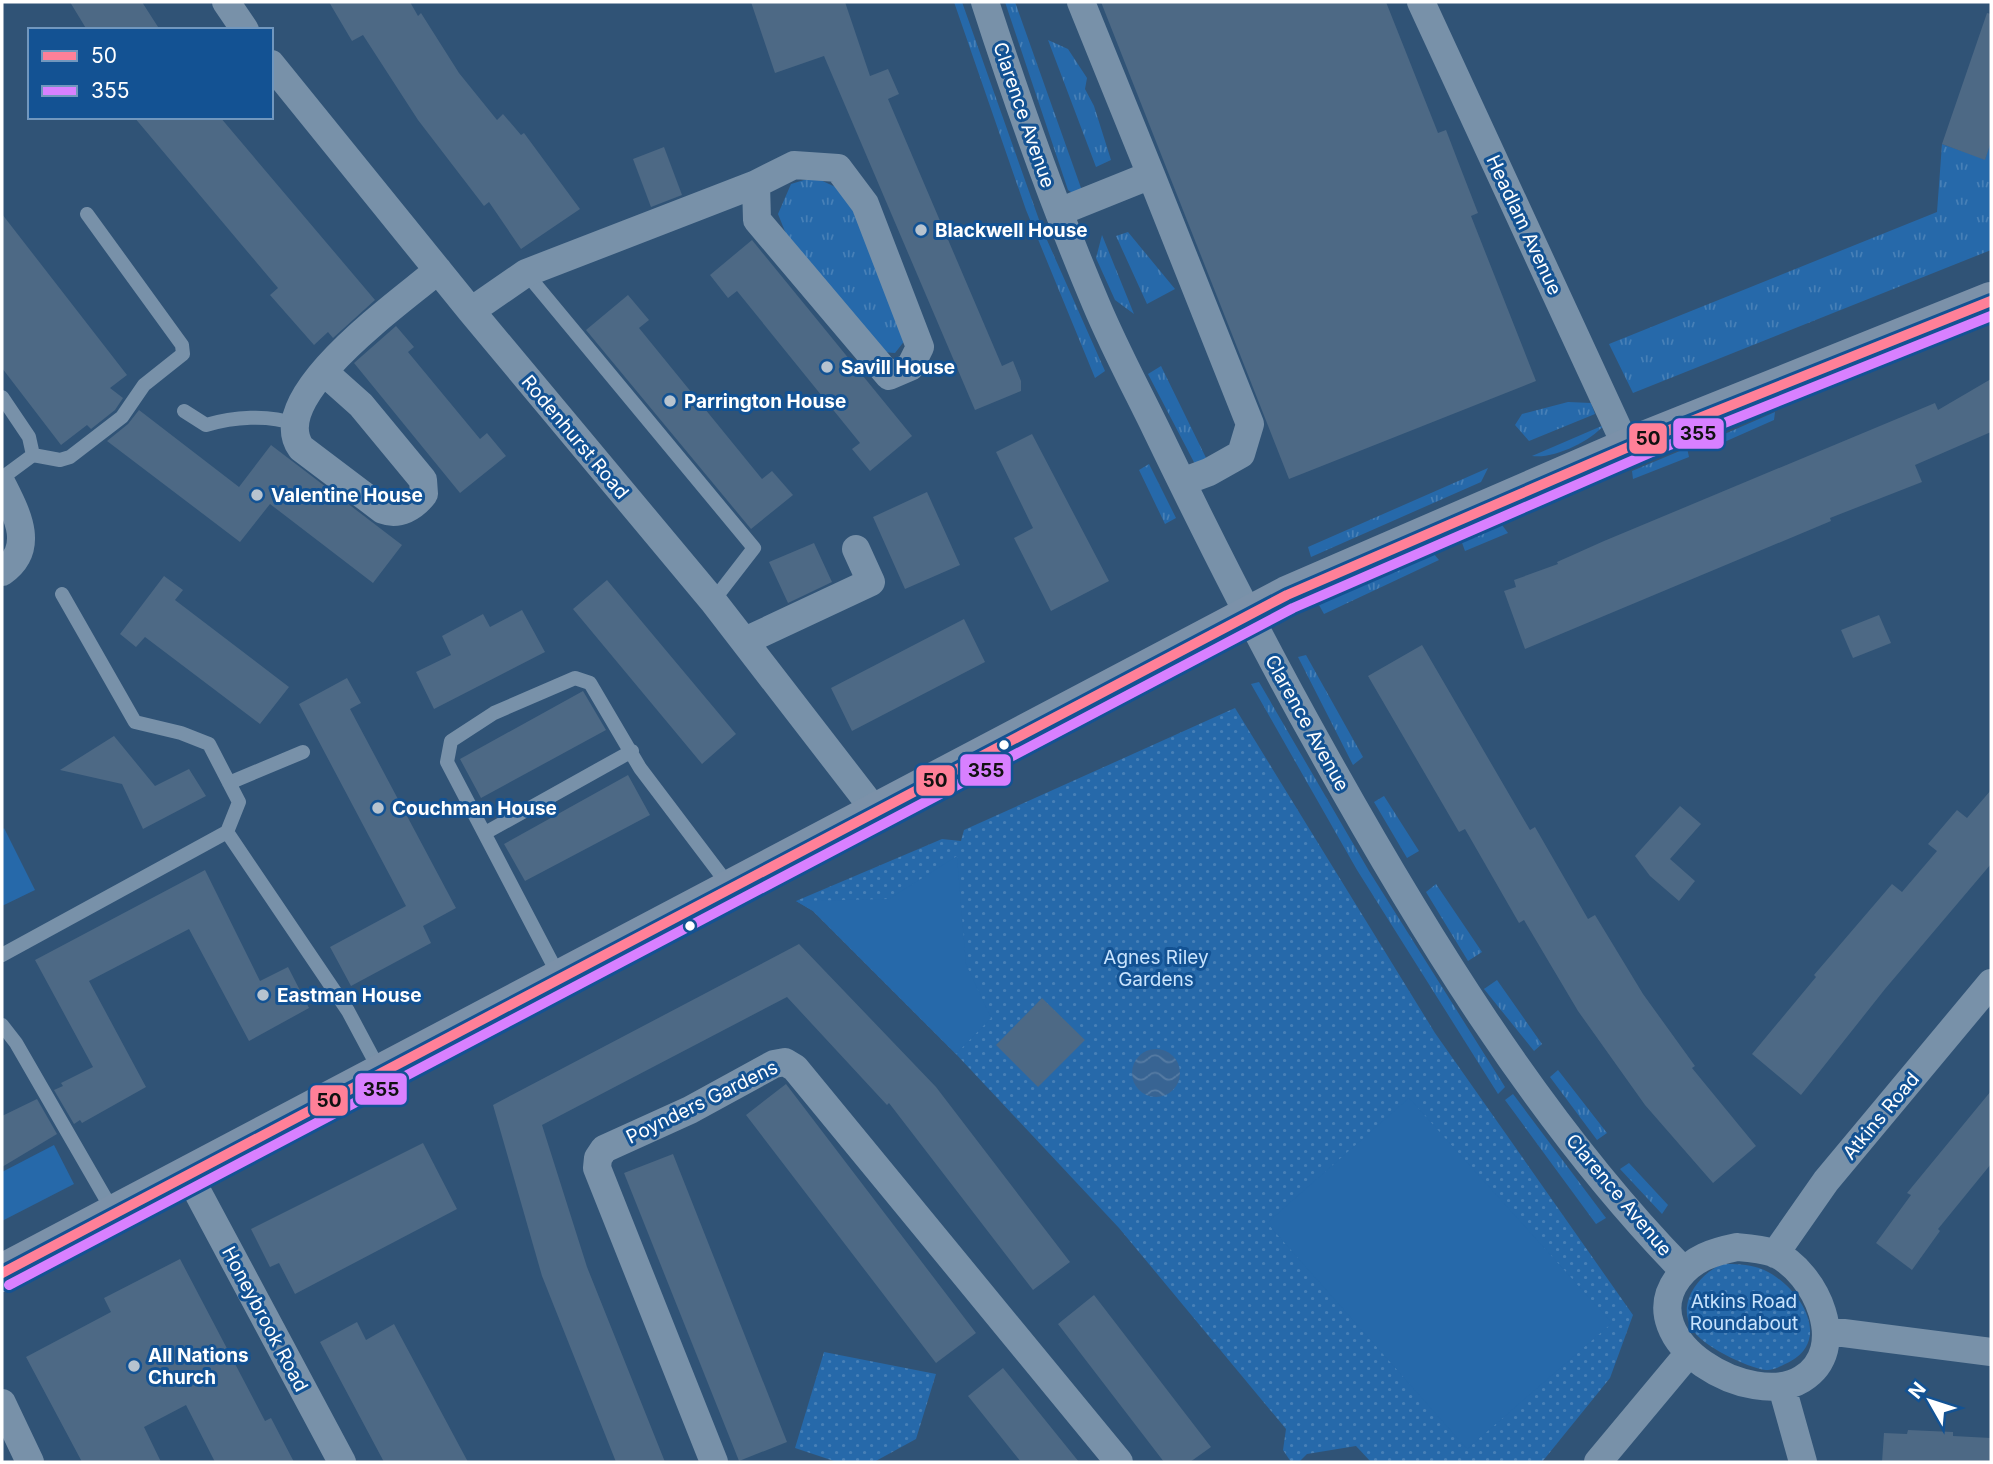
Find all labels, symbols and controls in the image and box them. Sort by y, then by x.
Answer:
legend [28,28,273,119]
street label: Clarence Avenue [988,39,1060,191]
text: 50 [91,43,117,68]
text: 355 [91,78,130,103]
street label: Headlam Avenue [1482,151,1566,299]
place label: Blackwell House [935,219,1088,242]
marker: Blackwell House [913,222,929,238]
place label: Savill House [841,356,955,379]
marker: Savill House [819,359,835,375]
street label: Rodenhurst Road [517,370,633,504]
place label: Parrington House [684,390,846,413]
marker: Parrington House [662,393,678,409]
line badge: 355 [1672,417,1725,450]
line badge: 50 [1628,422,1668,455]
text: 355 [1680,422,1716,445]
text: 50 [1636,427,1660,450]
place label: Valentine House [271,484,423,507]
marker: Valentine House [249,487,265,503]
street label: Clarence Avenue [1260,651,1354,795]
unlabelled marker [997,738,1011,752]
line badge: 355 [959,753,1012,787]
text: 355 [968,759,1004,782]
line badge: 50 [915,764,956,797]
text: 50 [923,769,947,792]
place label: Couchman House [392,797,557,820]
marker: Couchman House [370,800,386,816]
unlabelled marker [683,919,697,933]
park label: Agnes Riley Gardens [1103,946,1209,991]
place label: Eastman House [277,984,422,1007]
marker: Eastman House [255,987,271,1003]
street label: Poynders Gardens [622,1055,782,1149]
street label: Atkins Road [1838,1068,1924,1164]
line badge: 355 [354,1072,408,1106]
text: 355 [363,1078,399,1101]
line badge: 50 [309,1084,349,1117]
text: 50 [317,1089,341,1112]
street label: Clarence Avenue [1561,1129,1677,1261]
street label: Honeybrook Road [217,1242,313,1396]
park label: Atkins Road Roundabout [1690,1290,1798,1335]
place label: All Nations Church [148,1344,249,1389]
marker: All Nations Church [126,1358,142,1374]
north arrow [1895,1366,1965,1436]
text: N [1904,1378,1931,1403]

